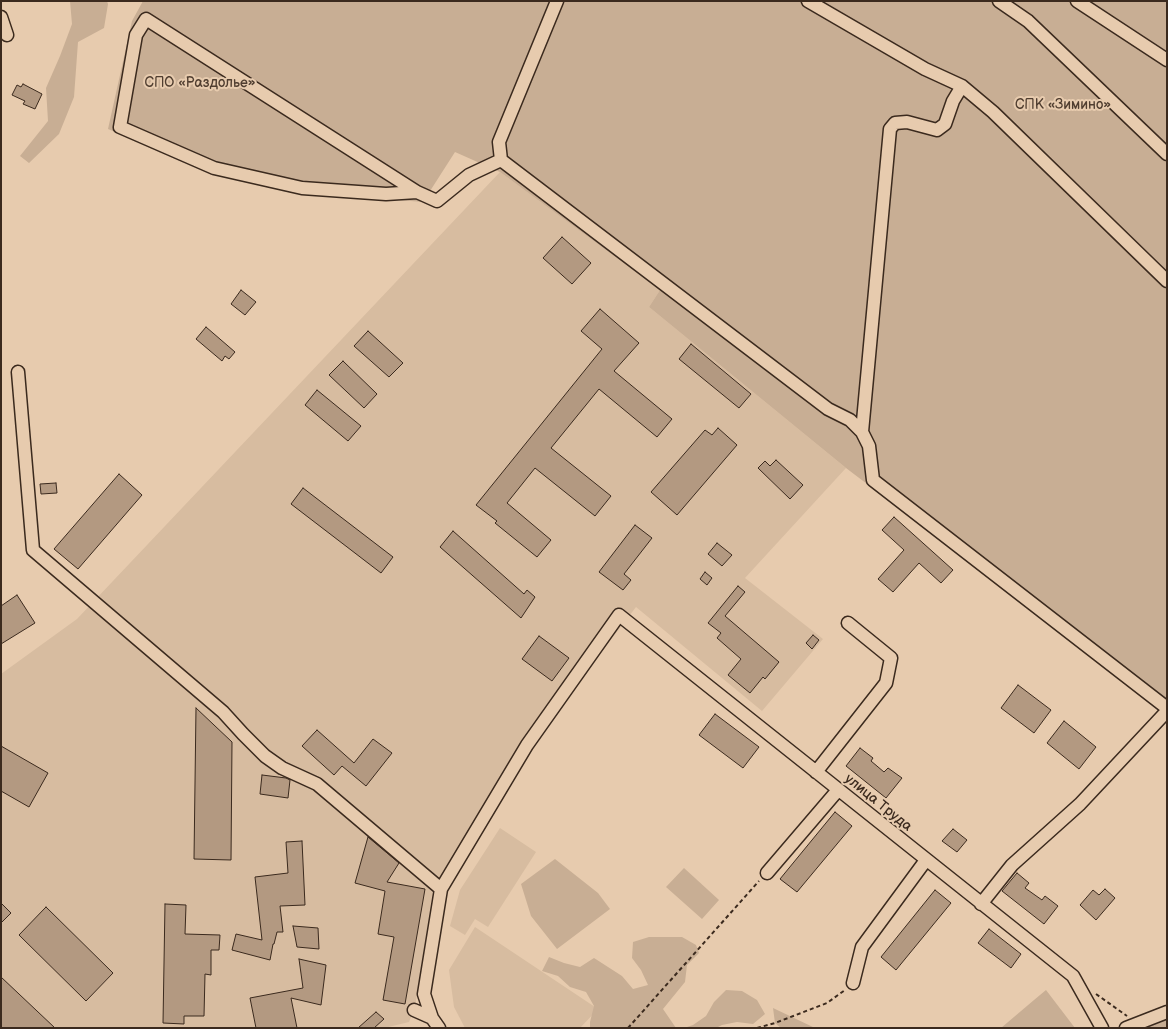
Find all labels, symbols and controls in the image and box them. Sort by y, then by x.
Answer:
park label: СПО «Раздолье» [144,75,256,91]
park label: СПК «Зимино» [1015,97,1111,113]
street label: улица Труда [841,771,915,835]

